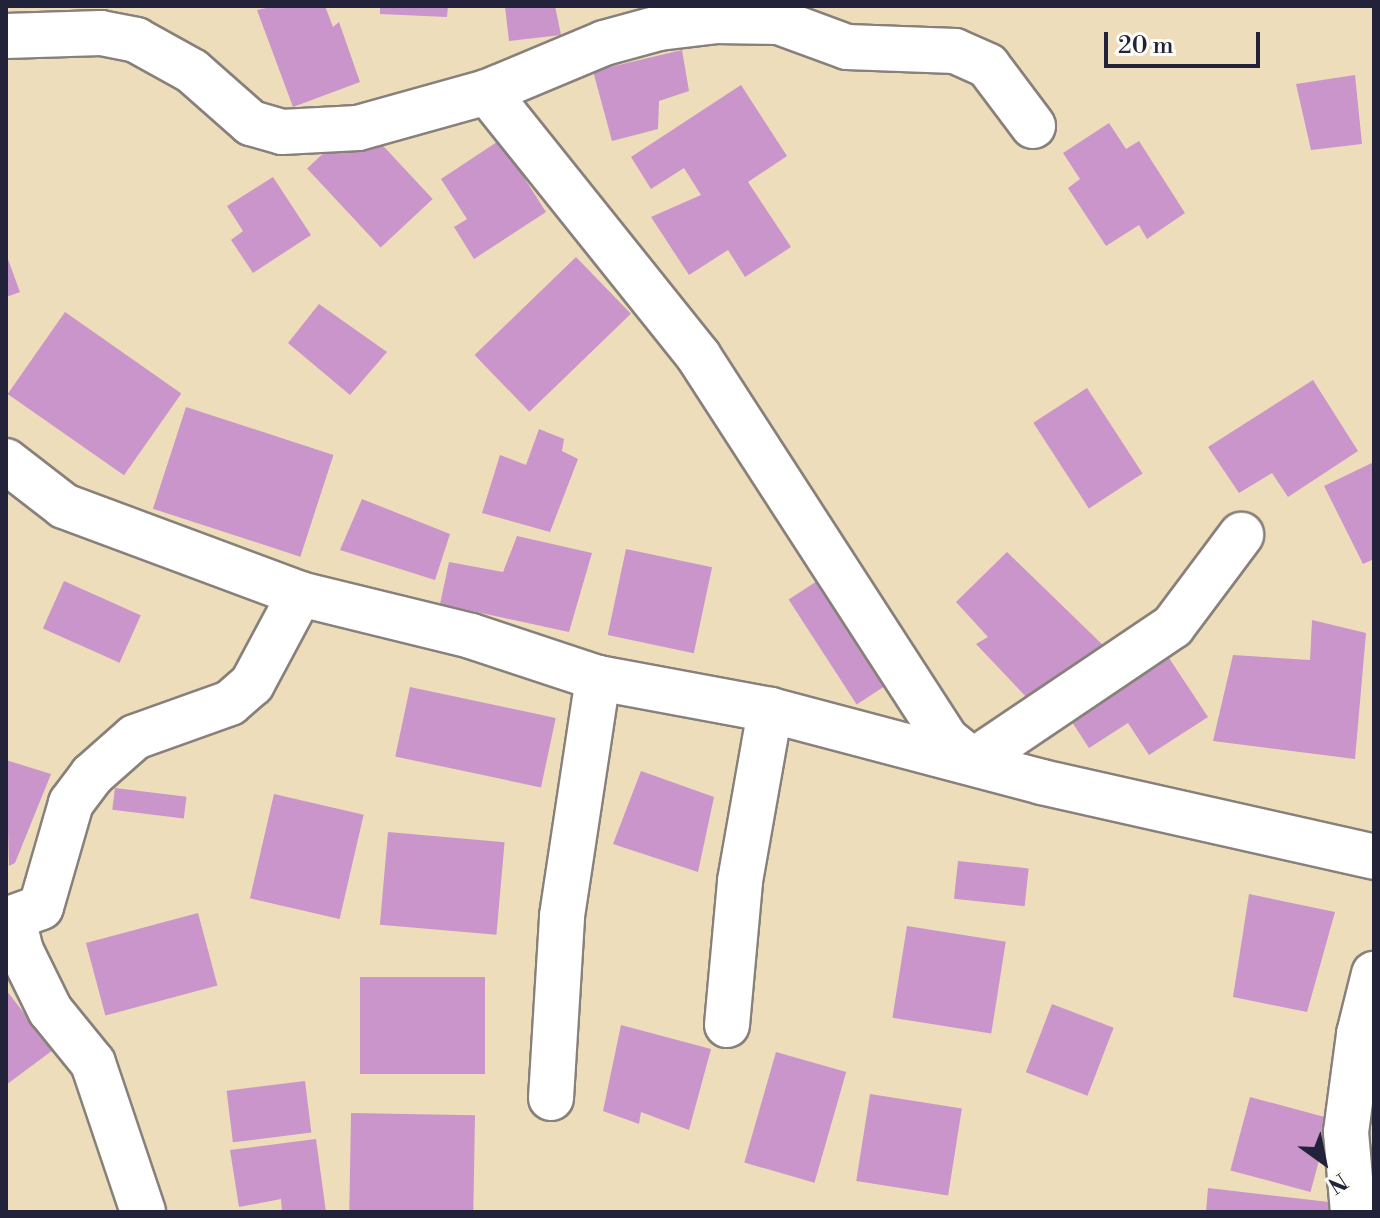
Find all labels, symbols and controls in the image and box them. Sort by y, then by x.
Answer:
scale bar [1108,16,1264,66]
text: 20 m [1118,31,1174,61]
north arrow [1284,1122,1364,1202]
text: N [1323,1166,1352,1199]

